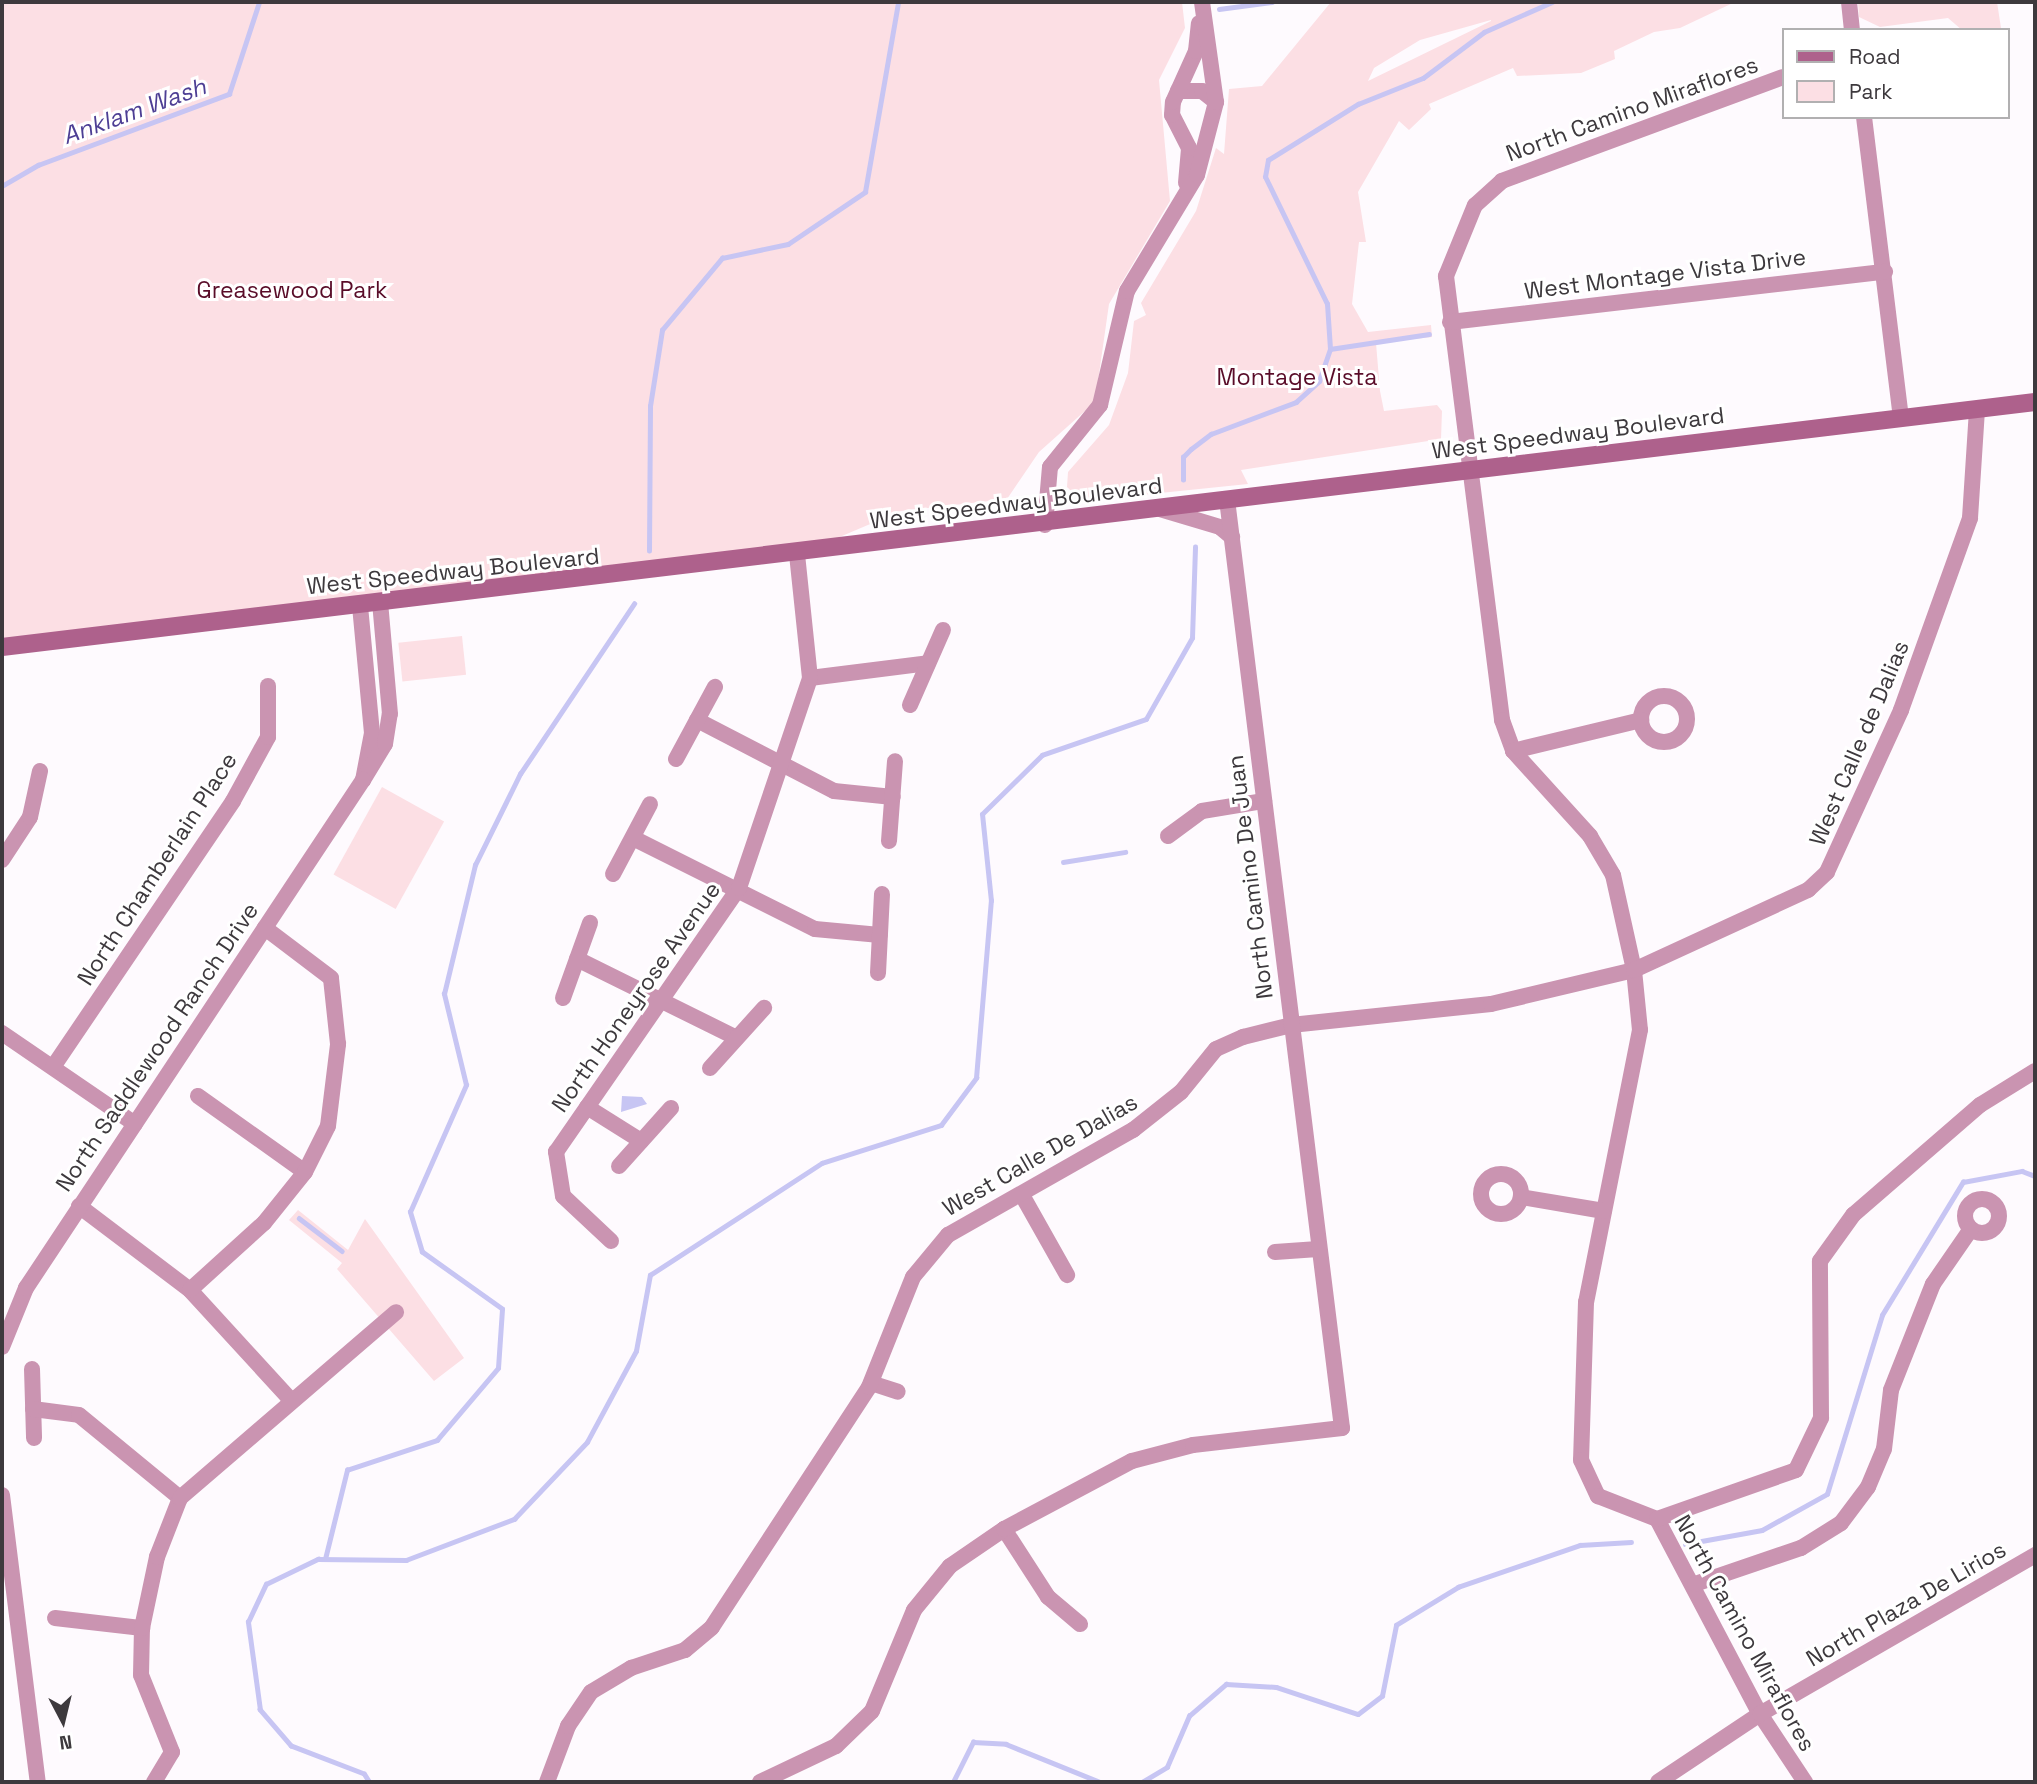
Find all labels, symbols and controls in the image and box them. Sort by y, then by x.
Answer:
legend [1782,28,2009,119]
text: Road [1849,43,1901,70]
street label: North Camino Miraflores [1502,51,1762,167]
water label: Anklam Wash [58,72,210,150]
text: Park [1849,78,1893,105]
street label: West Montage Vista Drive [1522,243,1808,305]
park label: Greasewood Park [197,276,387,304]
park label: Montage Vista [1216,363,1378,391]
street label: West Speedway Boulevard [1430,401,1726,465]
street label: West Speedway Boulevard [868,471,1164,535]
street label: West Speedway Boulevard [305,542,601,600]
street label: West Calle de Dalias [1803,636,1915,850]
street label: North Chamberlain Place [71,747,243,991]
street label: North Camino De Juan [1221,753,1279,1001]
street label: North Honeyrose Avenue [546,876,726,1118]
street label: North Saddlewood Ranch Drive [50,897,264,1197]
street label: West Calle De Dalias [938,1088,1142,1222]
street label: North Camino Miraflores [1668,1510,1822,1756]
street label: North Plaza De Lirios [1801,1536,2011,1672]
north arrow [28,1686,98,1756]
text: N [58,1729,73,1756]

